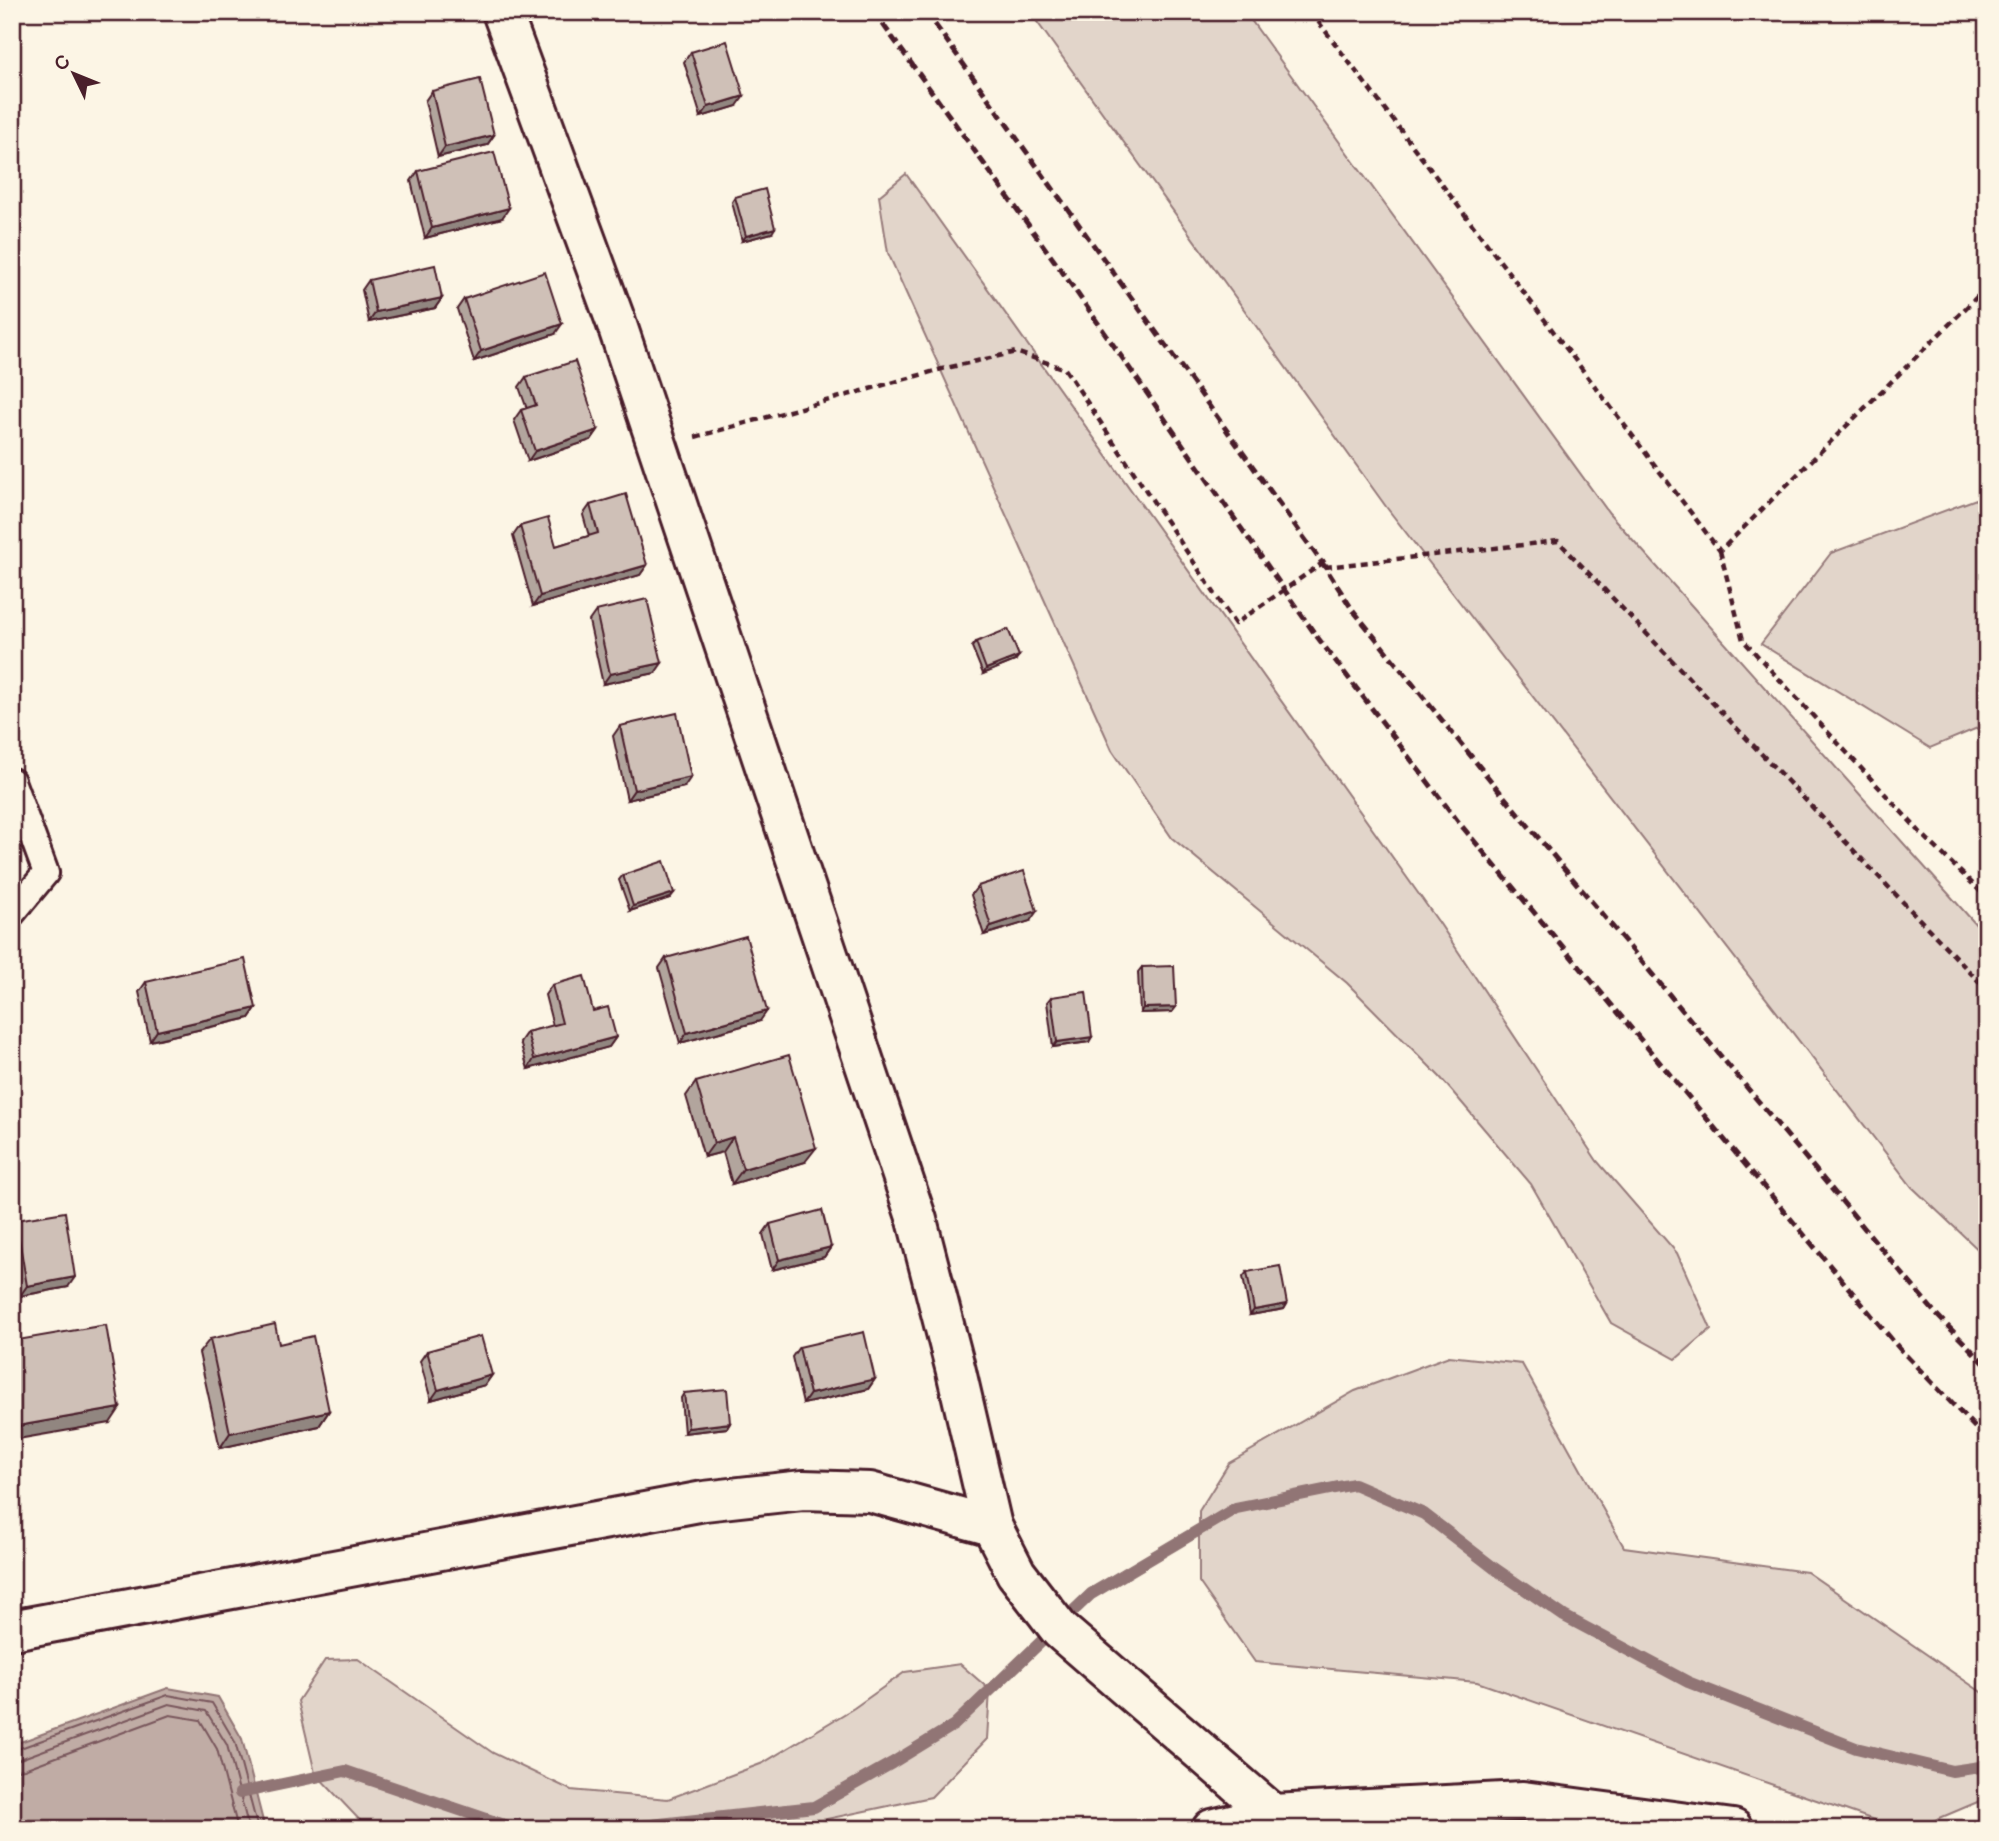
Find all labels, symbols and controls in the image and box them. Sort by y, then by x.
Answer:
north arrow [38,38,108,108]
text: С [50,51,76,76]

